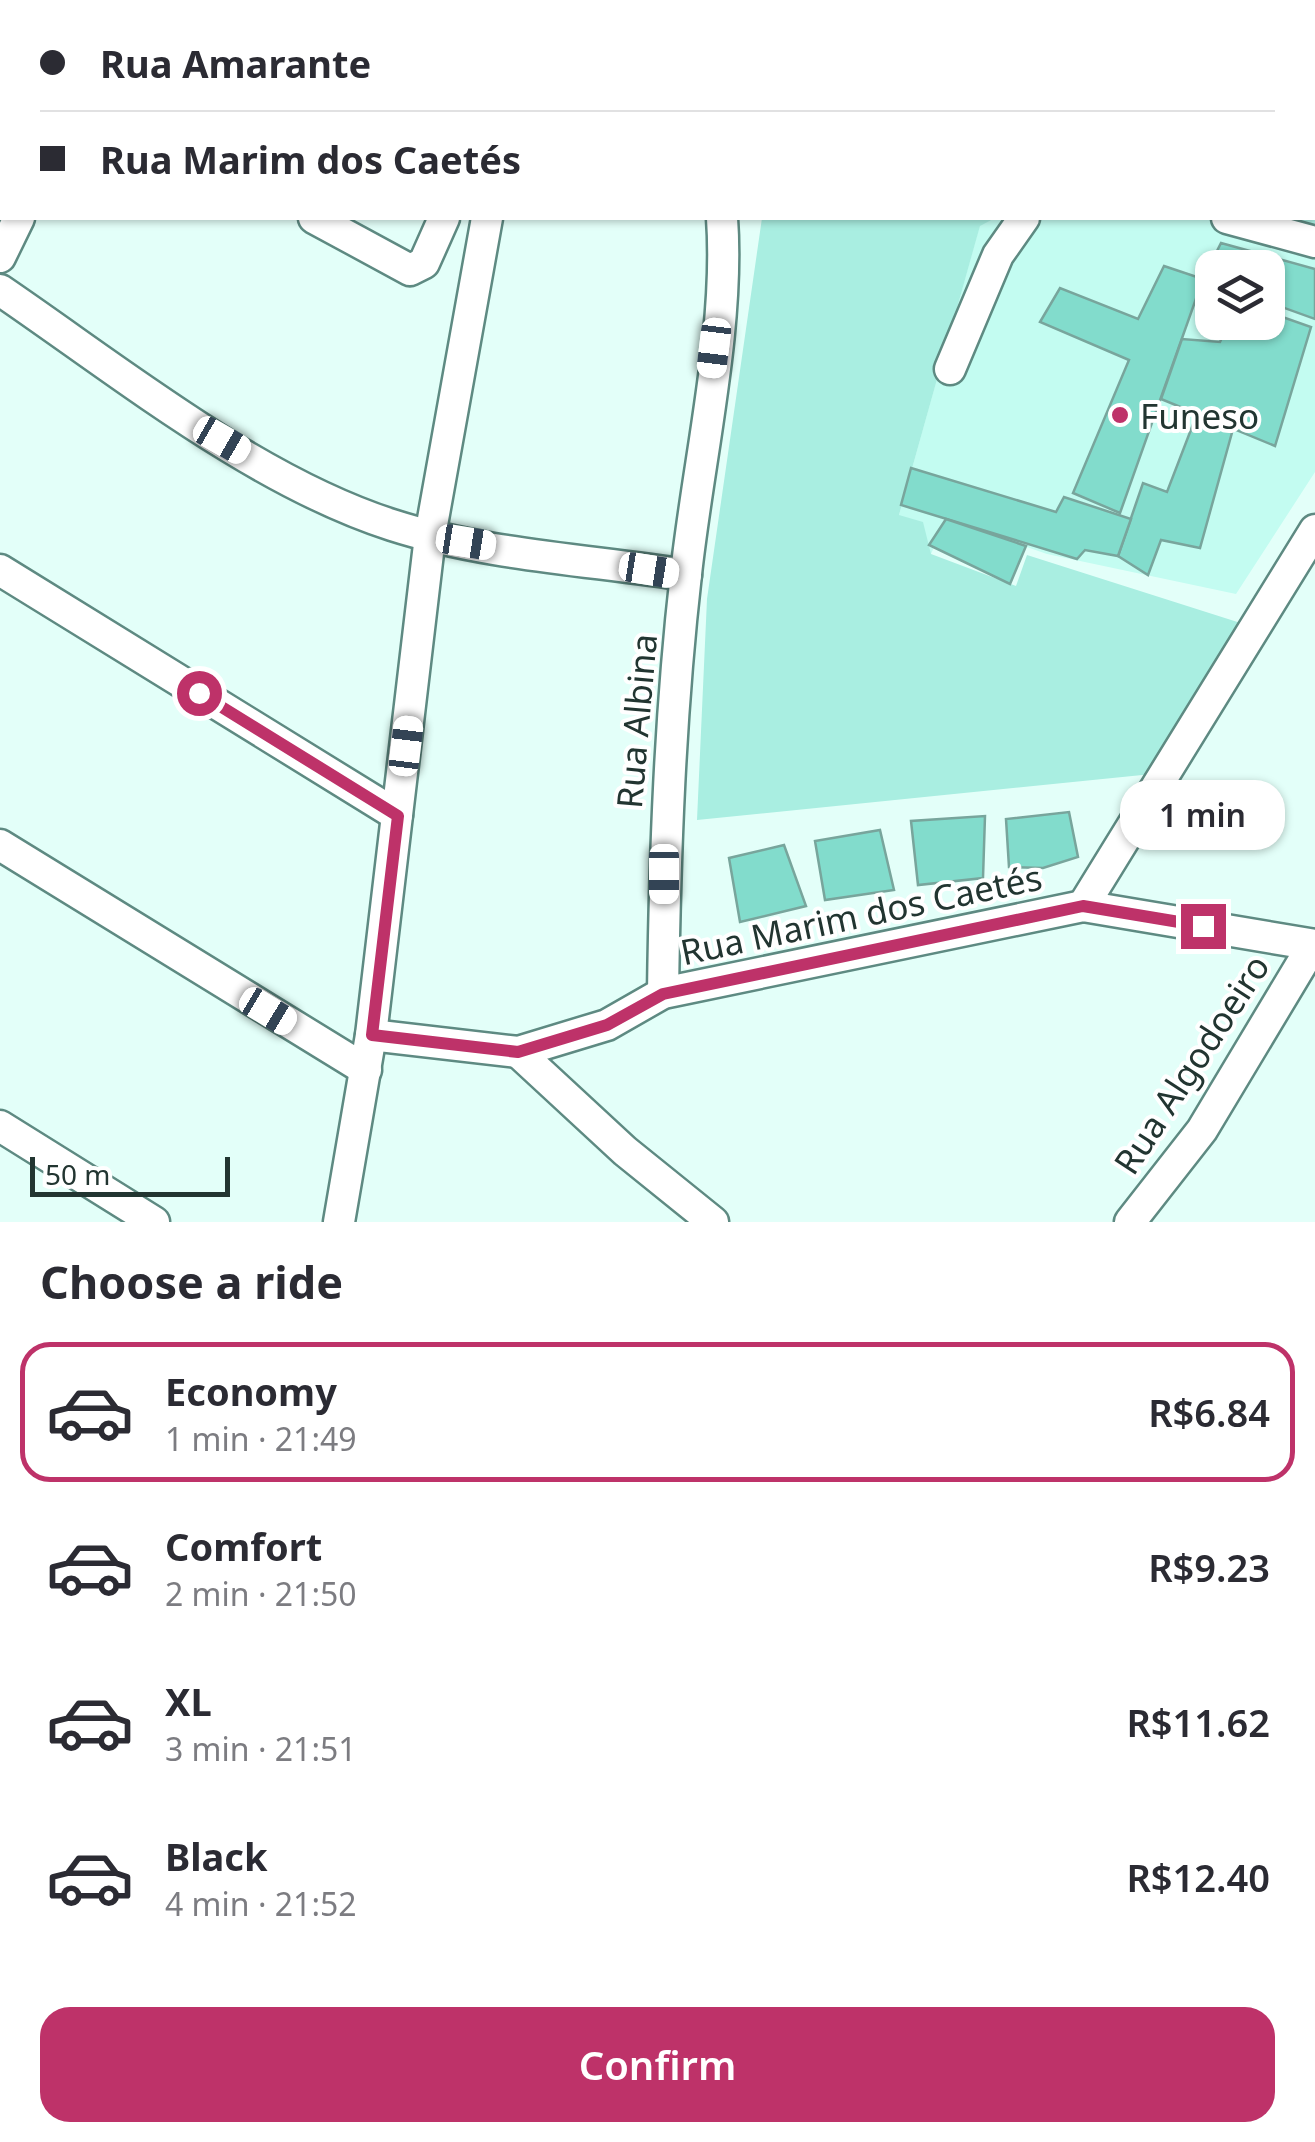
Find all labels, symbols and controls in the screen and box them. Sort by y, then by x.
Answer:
text: Rua Amarante [100,37,371,89]
text: Rua Marim dos Caetés [100,133,521,185]
map controls [1195,250,1285,340]
button: layers [1195,250,1285,340]
car [695,316,733,380]
place label: Funeso [1140,392,1259,439]
marker: Funeso [1109,404,1131,426]
car [189,412,255,468]
car [434,522,498,562]
car [617,550,681,590]
street label: Rua Albina [605,632,667,810]
route start [177,671,222,716]
car [387,714,425,778]
callout: 1 min [1120,781,1286,851]
text: 1 min [1159,793,1246,836]
car [649,844,679,904]
street label: Rua Marim dos Caetés [676,853,1046,975]
route end [1181,904,1226,949]
street label: Rua Algodoeiro [1102,945,1280,1183]
car [235,983,301,1039]
scale bar [30,1152,230,1196]
text: 50 m [45,1155,111,1193]
text: Choose a ride [40,1251,343,1312]
text: Economy [165,1365,337,1417]
icon: car [45,1367,135,1457]
text: R$6.84 [1148,1386,1270,1438]
text: 1 min · 21:49 [165,1417,357,1460]
text: Comfort [165,1520,322,1572]
icon: car [45,1522,135,1612]
text: R$9.23 [1148,1541,1270,1593]
text: 2 min · 21:50 [165,1572,357,1615]
text: XL [165,1675,212,1727]
icon: car [45,1677,135,1767]
text: R$11.62 [1126,1696,1270,1748]
text: 3 min · 21:51 [165,1727,357,1770]
text: Black [165,1830,268,1882]
icon: car [45,1832,135,1922]
text: R$12.40 [1126,1851,1270,1903]
text: 4 min · 21:52 [165,1882,357,1925]
button: Confirm [40,2007,1275,2122]

